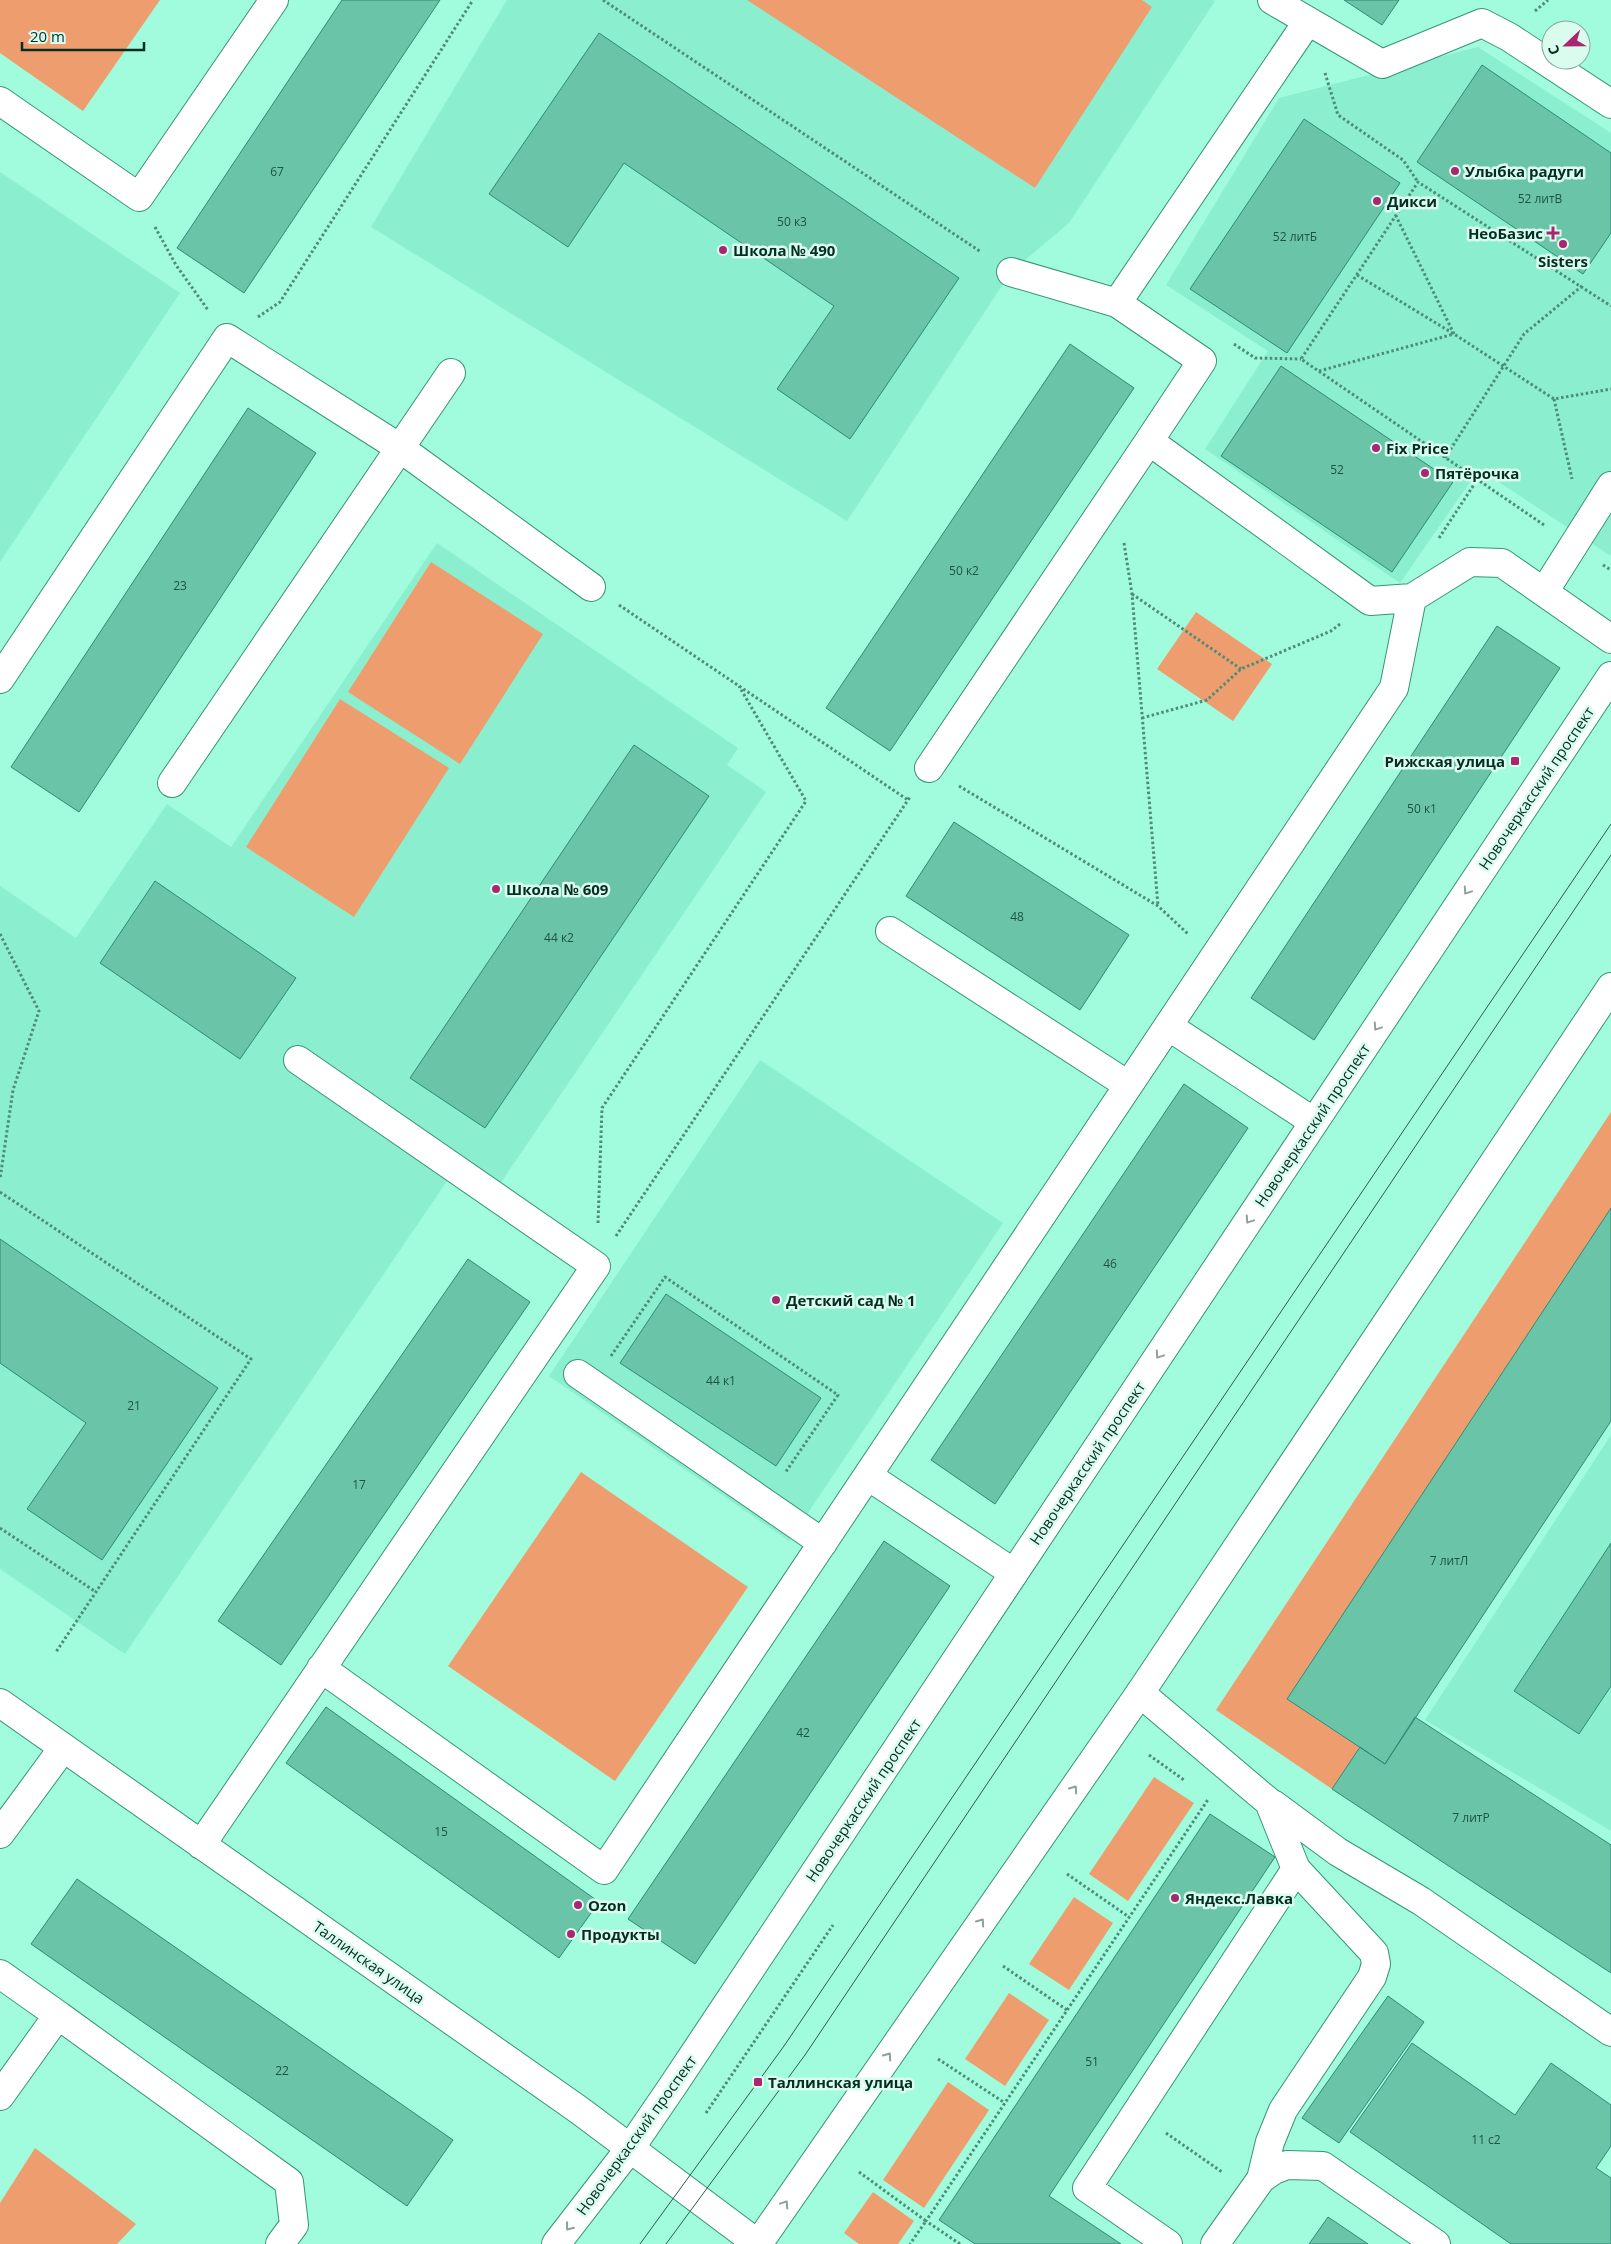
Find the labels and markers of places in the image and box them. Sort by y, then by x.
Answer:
place label: Улыбка радуги [1465,161,1584,181]
marker: Улыбка радуги [1449,165,1461,177]
place label: Дикси [1387,191,1437,211]
marker: Дикси [1371,195,1383,207]
place label: НеоБазис [1468,223,1543,243]
marker: НеоБазис [1547,227,1559,239]
marker: Sisters [1557,238,1569,250]
place label: Школа № 490 [733,240,836,260]
marker: Школа № 490 [717,244,729,256]
place label: Sisters [1538,251,1588,271]
place label: Fix Price [1386,438,1449,458]
marker: Fix Price [1370,442,1382,454]
place label: Пятёрочка [1435,463,1519,483]
marker: Пятёрочка [1419,467,1431,479]
place label: Рижская улица [1384,751,1505,771]
marker: Рижская улица [1509,755,1521,767]
place label: Школа № 609 [506,879,609,899]
marker: Школа № 609 [490,883,502,895]
place label: Детский сад № 1 [786,1290,916,1310]
marker: Детский сад № 1 [770,1294,782,1306]
place label: Яндекс.Лавка [1184,1888,1293,1908]
marker: Яндекс.Лавка [1169,1892,1181,1904]
place label: Ozon [588,1895,626,1915]
marker: Ozon [572,1899,584,1911]
place label: Продукты [581,1924,660,1944]
marker: Продукты [565,1928,577,1940]
place label: Таллинская улица [768,2072,913,2092]
marker: Таллинская улица [752,2076,764,2088]

